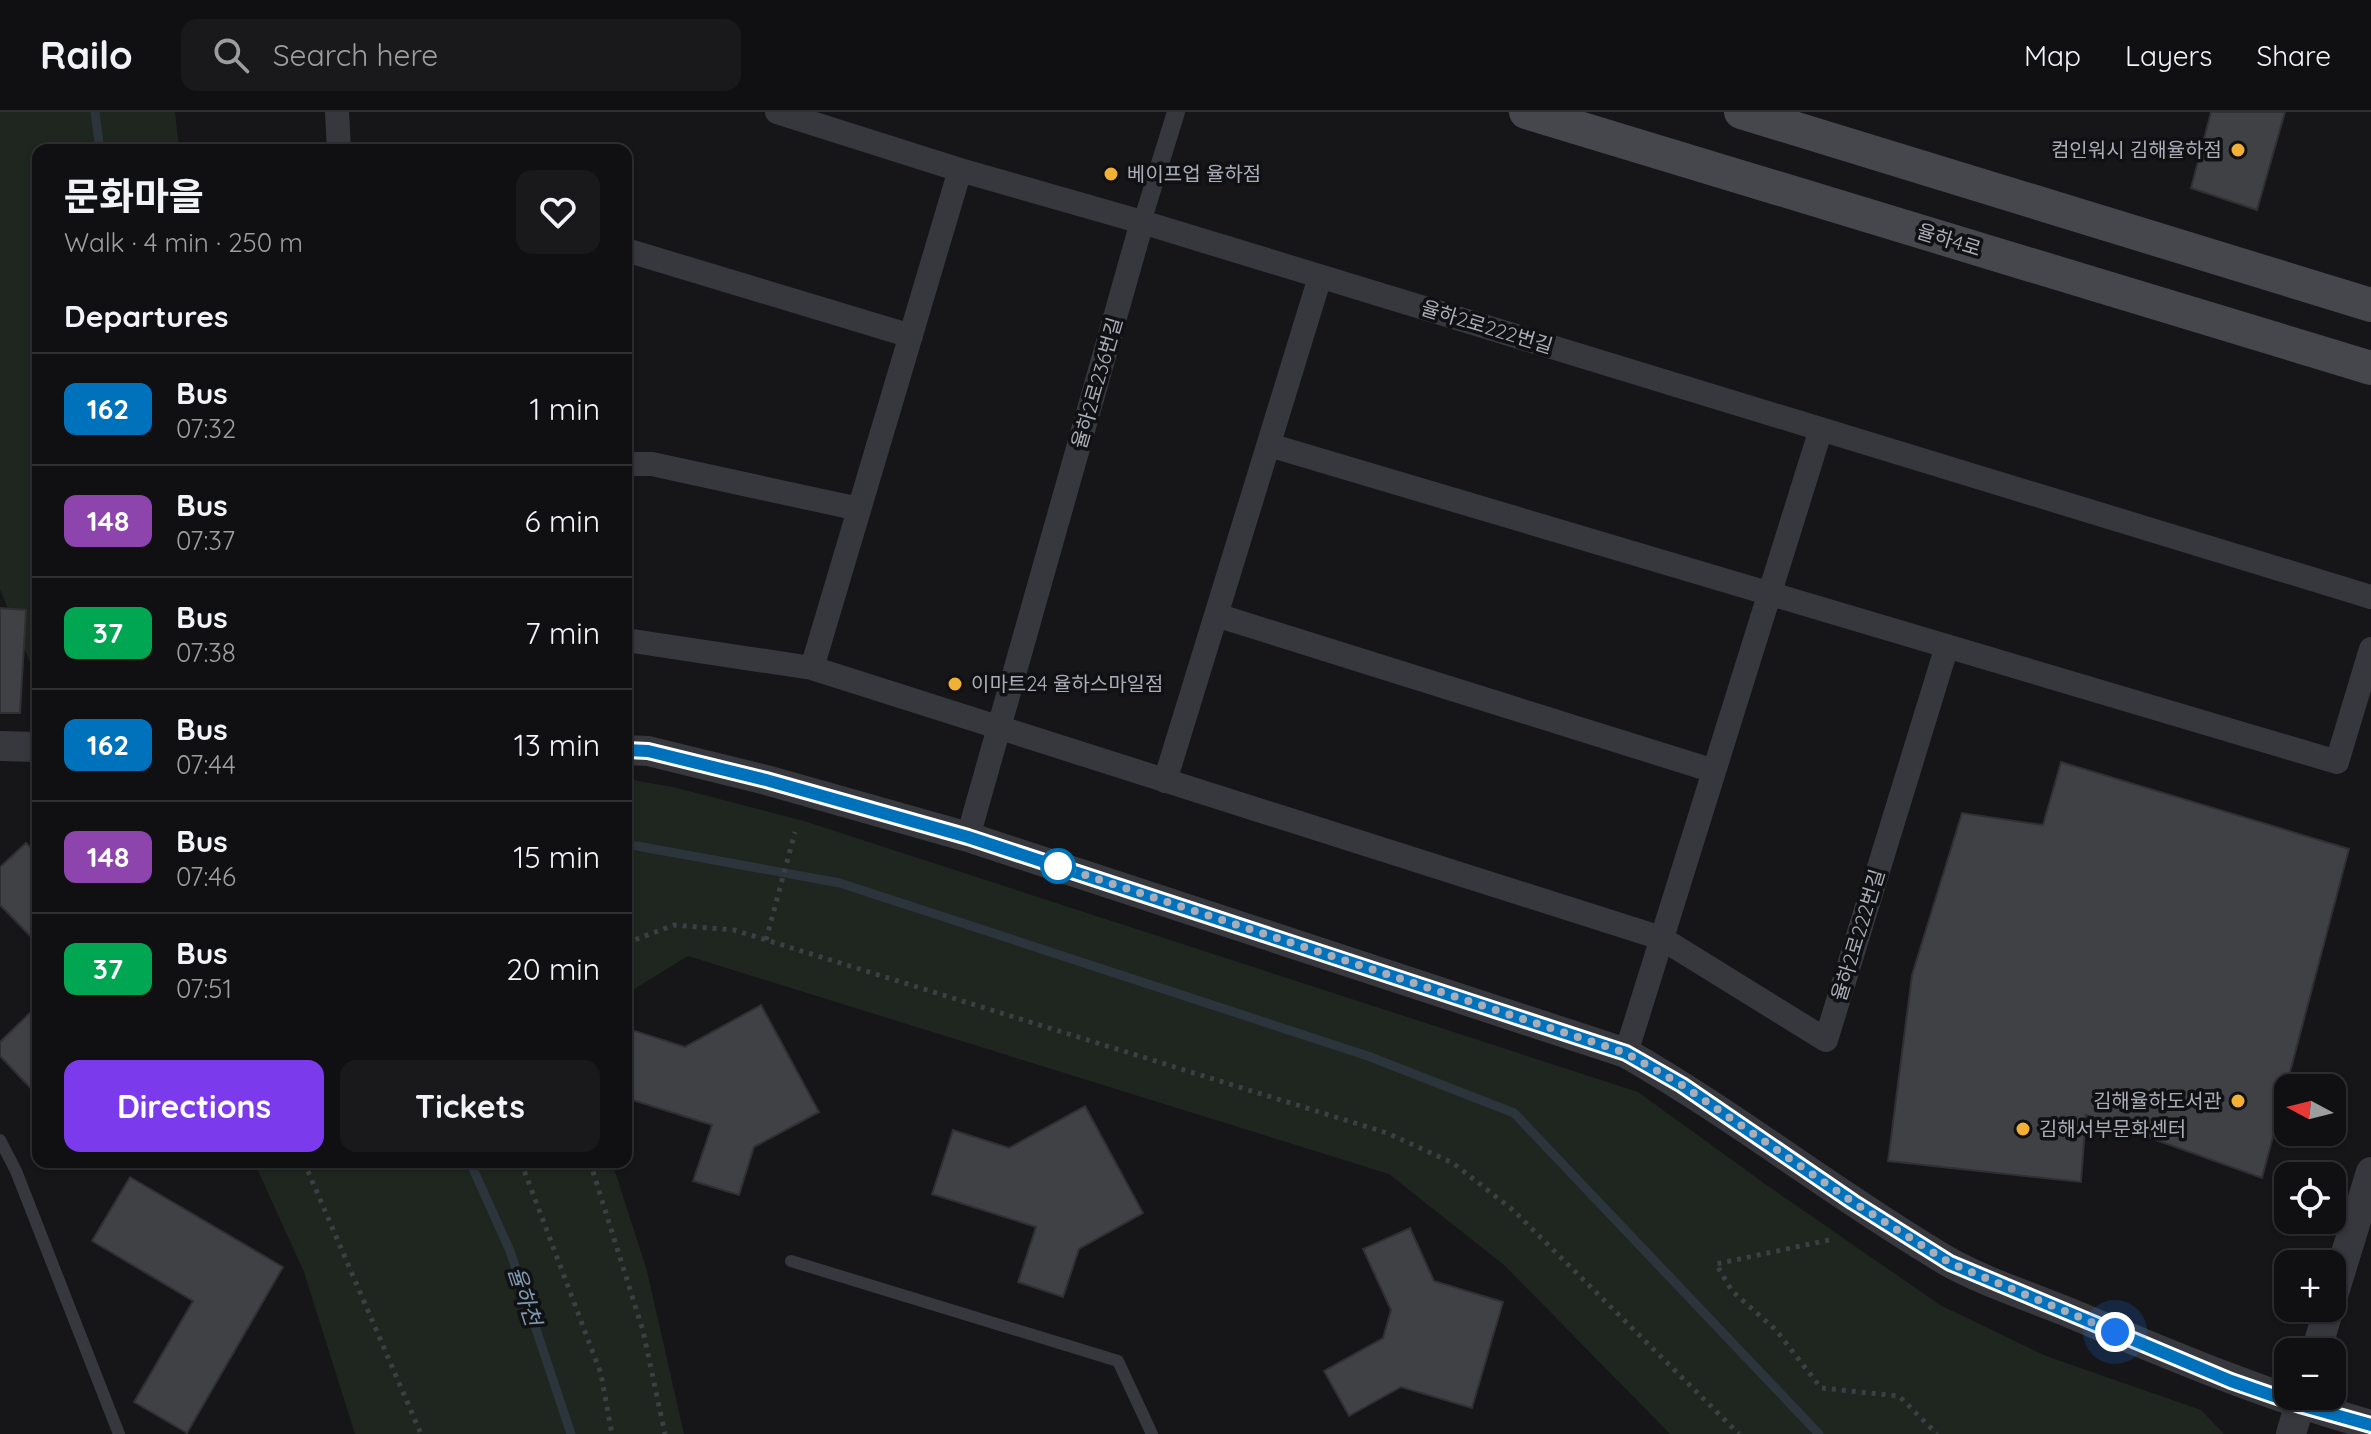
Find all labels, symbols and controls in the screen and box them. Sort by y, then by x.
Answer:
search box [181,19,741,91]
text: Railo [40,31,133,79]
icon: search [209,33,253,77]
text: Search here [273,36,438,74]
text: Map [2024,38,2081,73]
text: Layers [2125,38,2212,73]
text: Share [2256,38,2331,73]
place label: 컴인워시 김해율하점 [2051,137,2222,162]
marker: 컴인워시 김해율하점 [2229,141,2247,159]
place label: 베이프업 율하점 [1127,161,1261,186]
marker: 베이프업 율하점 [1102,165,1120,183]
button: heart [516,170,600,254]
text: 문화마을 [64,172,204,220]
street label: 율하4로 [1914,218,1984,261]
text: Walk · 4 min · 250 m [64,226,303,259]
street label: 율하2로222번길 [1418,295,1556,358]
text: Departures [64,297,229,335]
street label: 율하2로236번길 [1066,314,1127,451]
text: Bus [176,374,228,412]
text: 1 min [530,390,600,428]
text: 162 [87,391,129,426]
text: 07:32 [176,412,236,445]
text: Bus [176,486,228,524]
text: 6 min [525,502,600,540]
text: 148 [87,503,129,538]
text: 07:37 [176,524,235,557]
text: Bus [176,598,228,636]
text: 7 min [525,614,600,652]
text: 37 [93,615,123,650]
text: 07:38 [176,636,236,669]
place label: 이마트24 율하스마일점 [971,671,1163,696]
marker: 이마트24 율하스마일점 [946,675,964,693]
text: Bus [176,710,228,748]
text: 13 min [514,726,600,764]
text: 162 [87,727,129,762]
text: 07:44 [176,748,236,781]
text: Bus [176,822,228,860]
text: 15 min [513,838,600,876]
text: 148 [87,839,129,874]
unlabelled marker [1041,849,1075,883]
text: 07:46 [176,860,236,893]
street label: 율하2로222번길 [1826,866,1889,1004]
text: Bus [176,934,228,972]
text: 20 min [506,950,600,988]
text: 37 [93,951,123,986]
text: 07:51 [176,972,232,1005]
button: Directions [64,1060,324,1152]
button: Tickets [340,1060,600,1152]
north arrow [2274,1074,2346,1146]
map controls [2274,1074,2346,1410]
place label: 김해율하도서관 [2093,1088,2222,1113]
marker: 김해율하도서관 [2229,1092,2247,1110]
place label: 김해서부문화센터 [2039,1116,2186,1141]
marker: 김해서부문화센터 [2014,1120,2032,1138]
button: locate [2274,1162,2346,1234]
button: + [2274,1250,2346,1322]
water label: 율하천 [502,1263,549,1332]
your location [2095,1312,2135,1352]
button: − [2274,1338,2346,1410]

